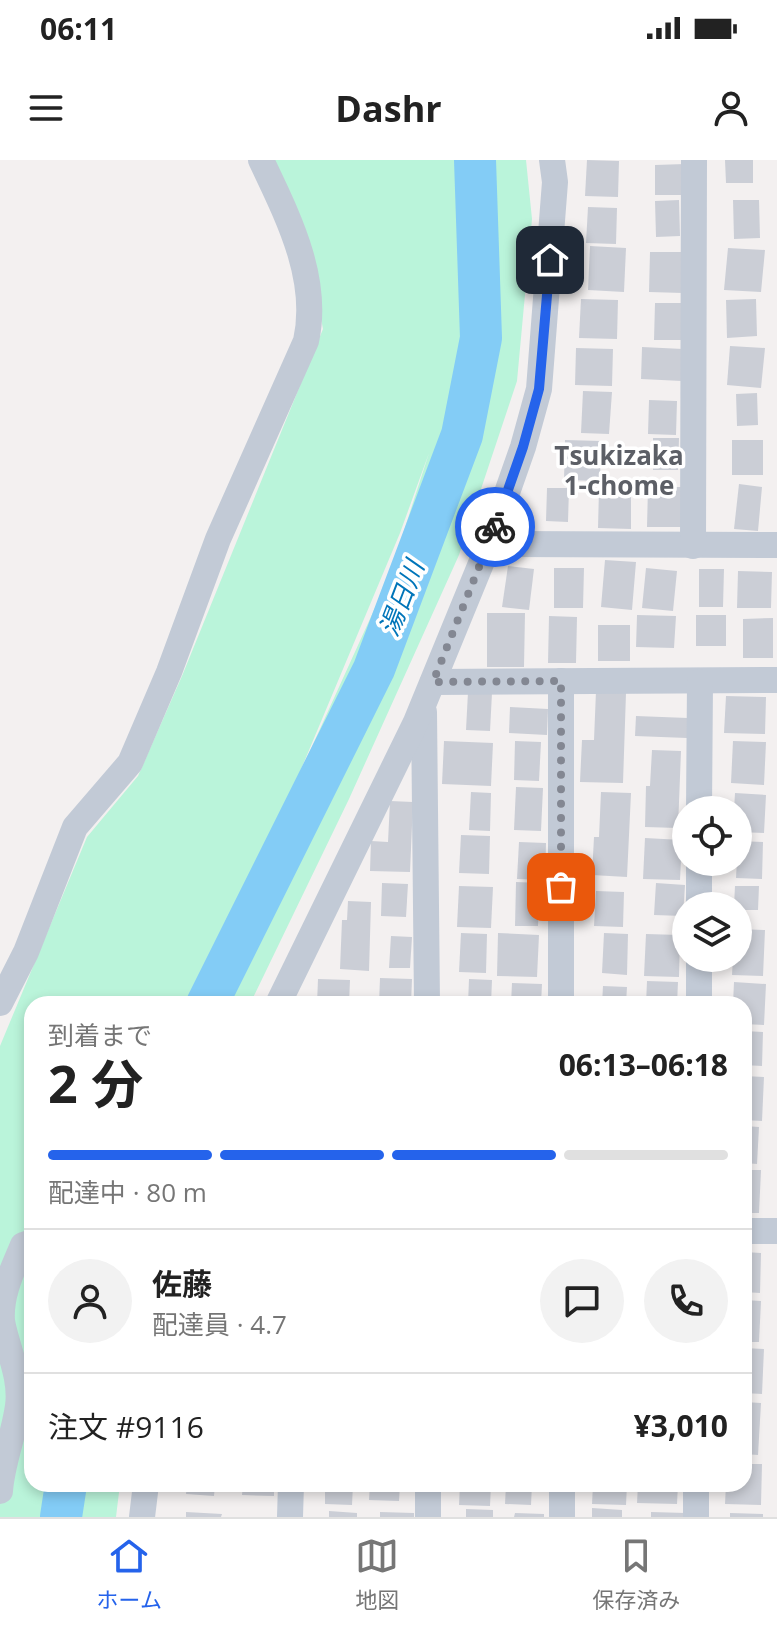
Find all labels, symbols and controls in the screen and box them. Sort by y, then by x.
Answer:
text: 06:11 [40,8,117,49]
text: Dashr [335,84,442,133]
icon: menu [24,86,68,130]
icon: person [709,86,753,130]
pin [516,226,584,294]
icon: home [528,238,572,282]
district label: Tsukizaka 1-chome [554,437,684,503]
courier [455,487,535,567]
icon: bike [473,505,517,549]
water label: 湯日川 [370,552,433,641]
map controls [672,796,752,972]
button: locate [672,796,752,876]
pin [527,853,595,921]
icon: bag [539,865,583,909]
button: layers [672,892,752,972]
text: 到着まで [48,1017,152,1053]
text: 06:13–06:18 [559,1044,728,1085]
text: 2 分 [48,1047,143,1118]
text: 配達中 · 80 m [48,1174,207,1210]
button: person [48,1259,132,1343]
button: chat [540,1259,624,1343]
button: phone [644,1259,728,1343]
text: 佐藤 [152,1263,212,1304]
text: 配達員 · 4.7 [152,1306,287,1342]
text: ¥3,010 [634,1405,728,1446]
text: 注文 #9116 [48,1406,204,1447]
tab: ホーム [97,1534,162,1614]
tab: 地図 [355,1534,399,1614]
tab: 保存済み [592,1534,680,1614]

